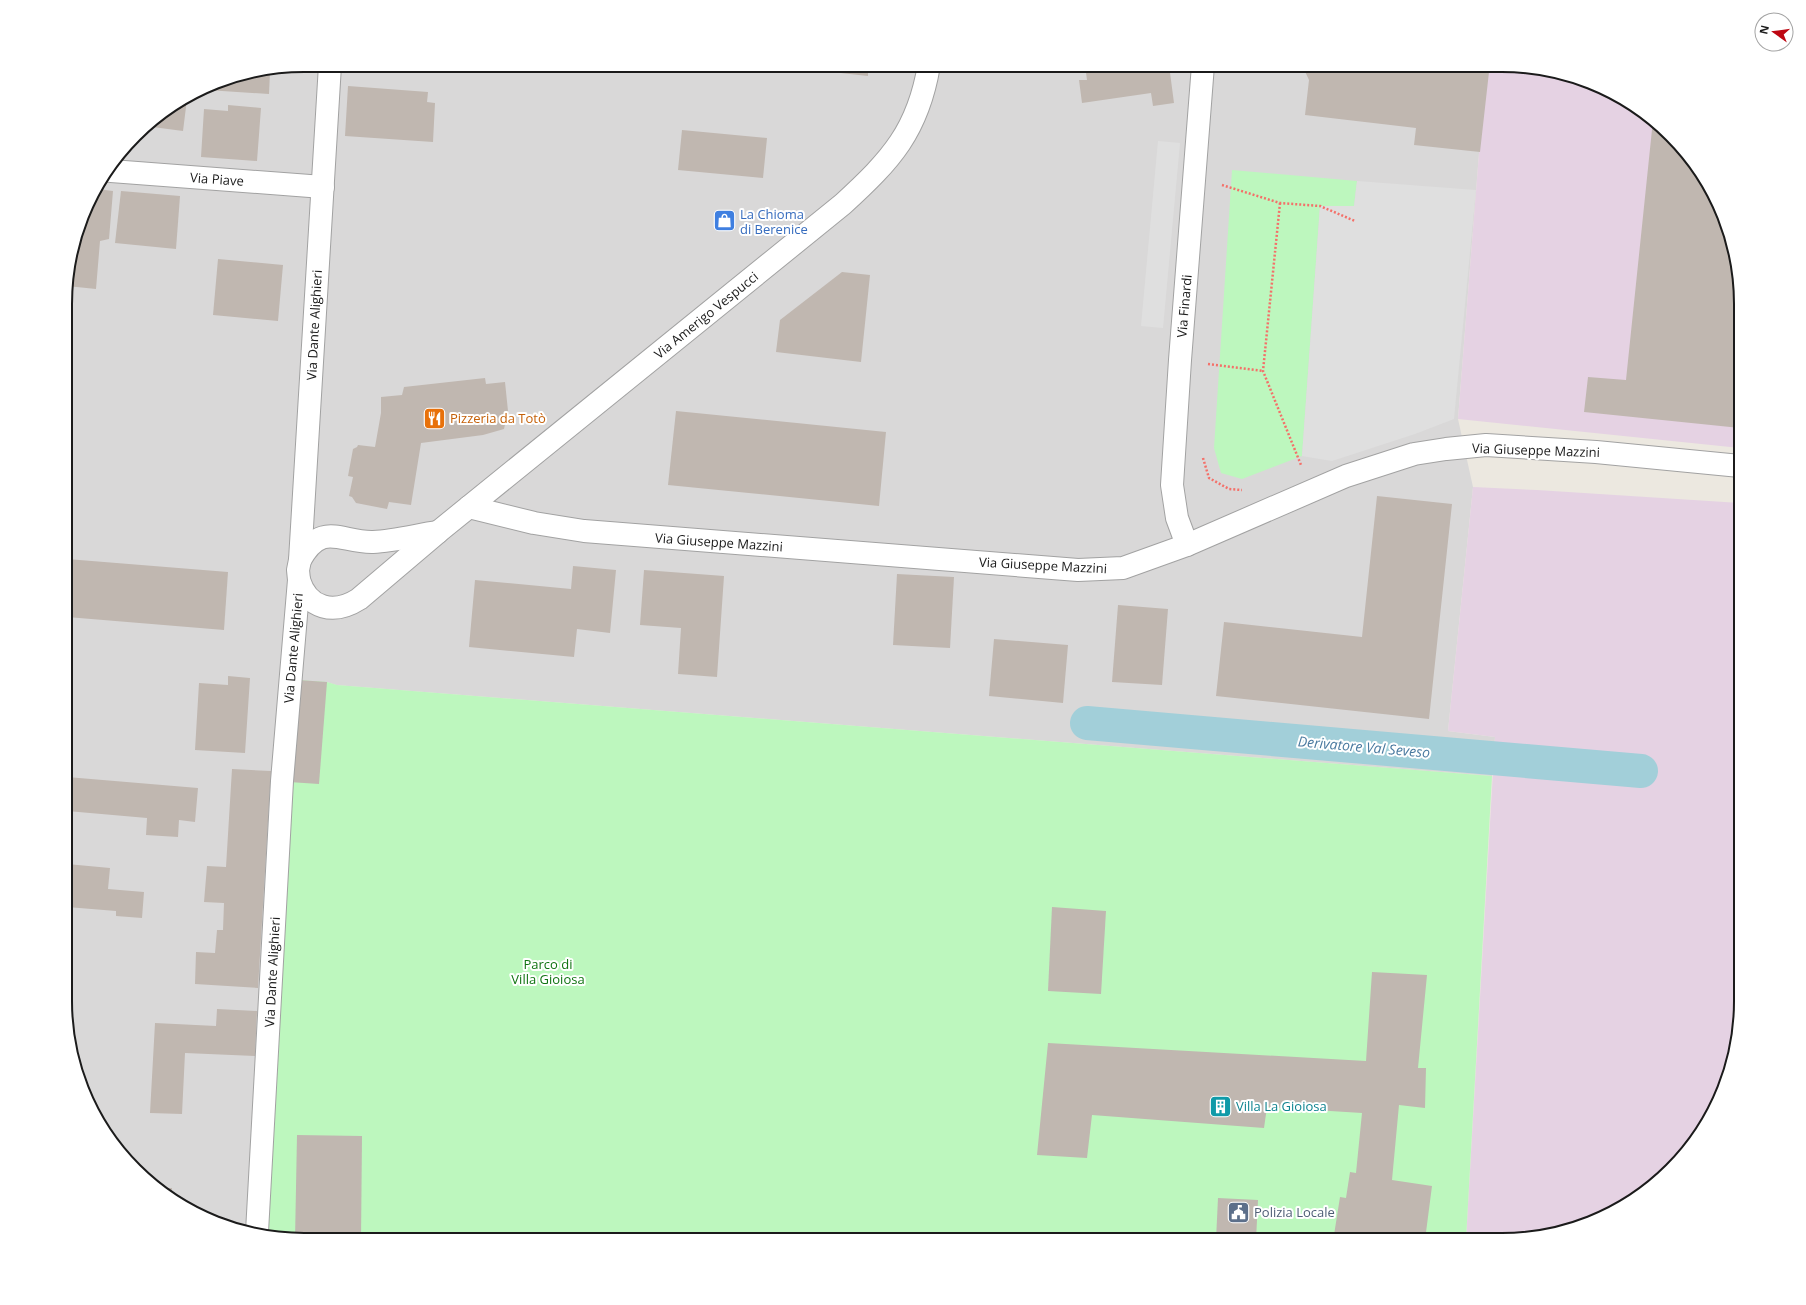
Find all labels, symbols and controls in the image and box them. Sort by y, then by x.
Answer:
north arrow [1754,12,1794,52]
text: N [1755,23,1772,36]
street label: Via Piave [190,168,244,190]
place label: La Chioma di Berenice [740,205,808,238]
shop icon: La Chioma di Berenice [712,208,738,234]
street label: Via Amerigo Vespucci [650,267,762,363]
street label: Via Dante Alighieri [302,269,326,381]
street label: Via Finardi [1172,274,1196,338]
restaurant icon: Pizzeria da Totò [422,405,448,431]
place label: Pizzeria da Totò [450,409,546,427]
street label: Via Giuseppe Mazzini [1472,439,1600,461]
street label: Via Giuseppe Mazzini [654,529,784,555]
street label: Via Giuseppe Mazzini [979,553,1107,577]
street label: Via Dante Alighieri [279,592,307,704]
water label: Derivatore Val Seveso [1297,731,1431,762]
street label: Via Dante Alighieri [260,916,284,1028]
park label: Parco di Villa Gioiosa [511,955,585,988]
building icon: Villa La Gioiosa [1208,1093,1234,1119]
place label: Villa La Gioiosa [1236,1097,1327,1115]
public building icon: Polizia Locale [1225,1199,1251,1225]
place label: Polizia Locale [1254,1203,1335,1221]

